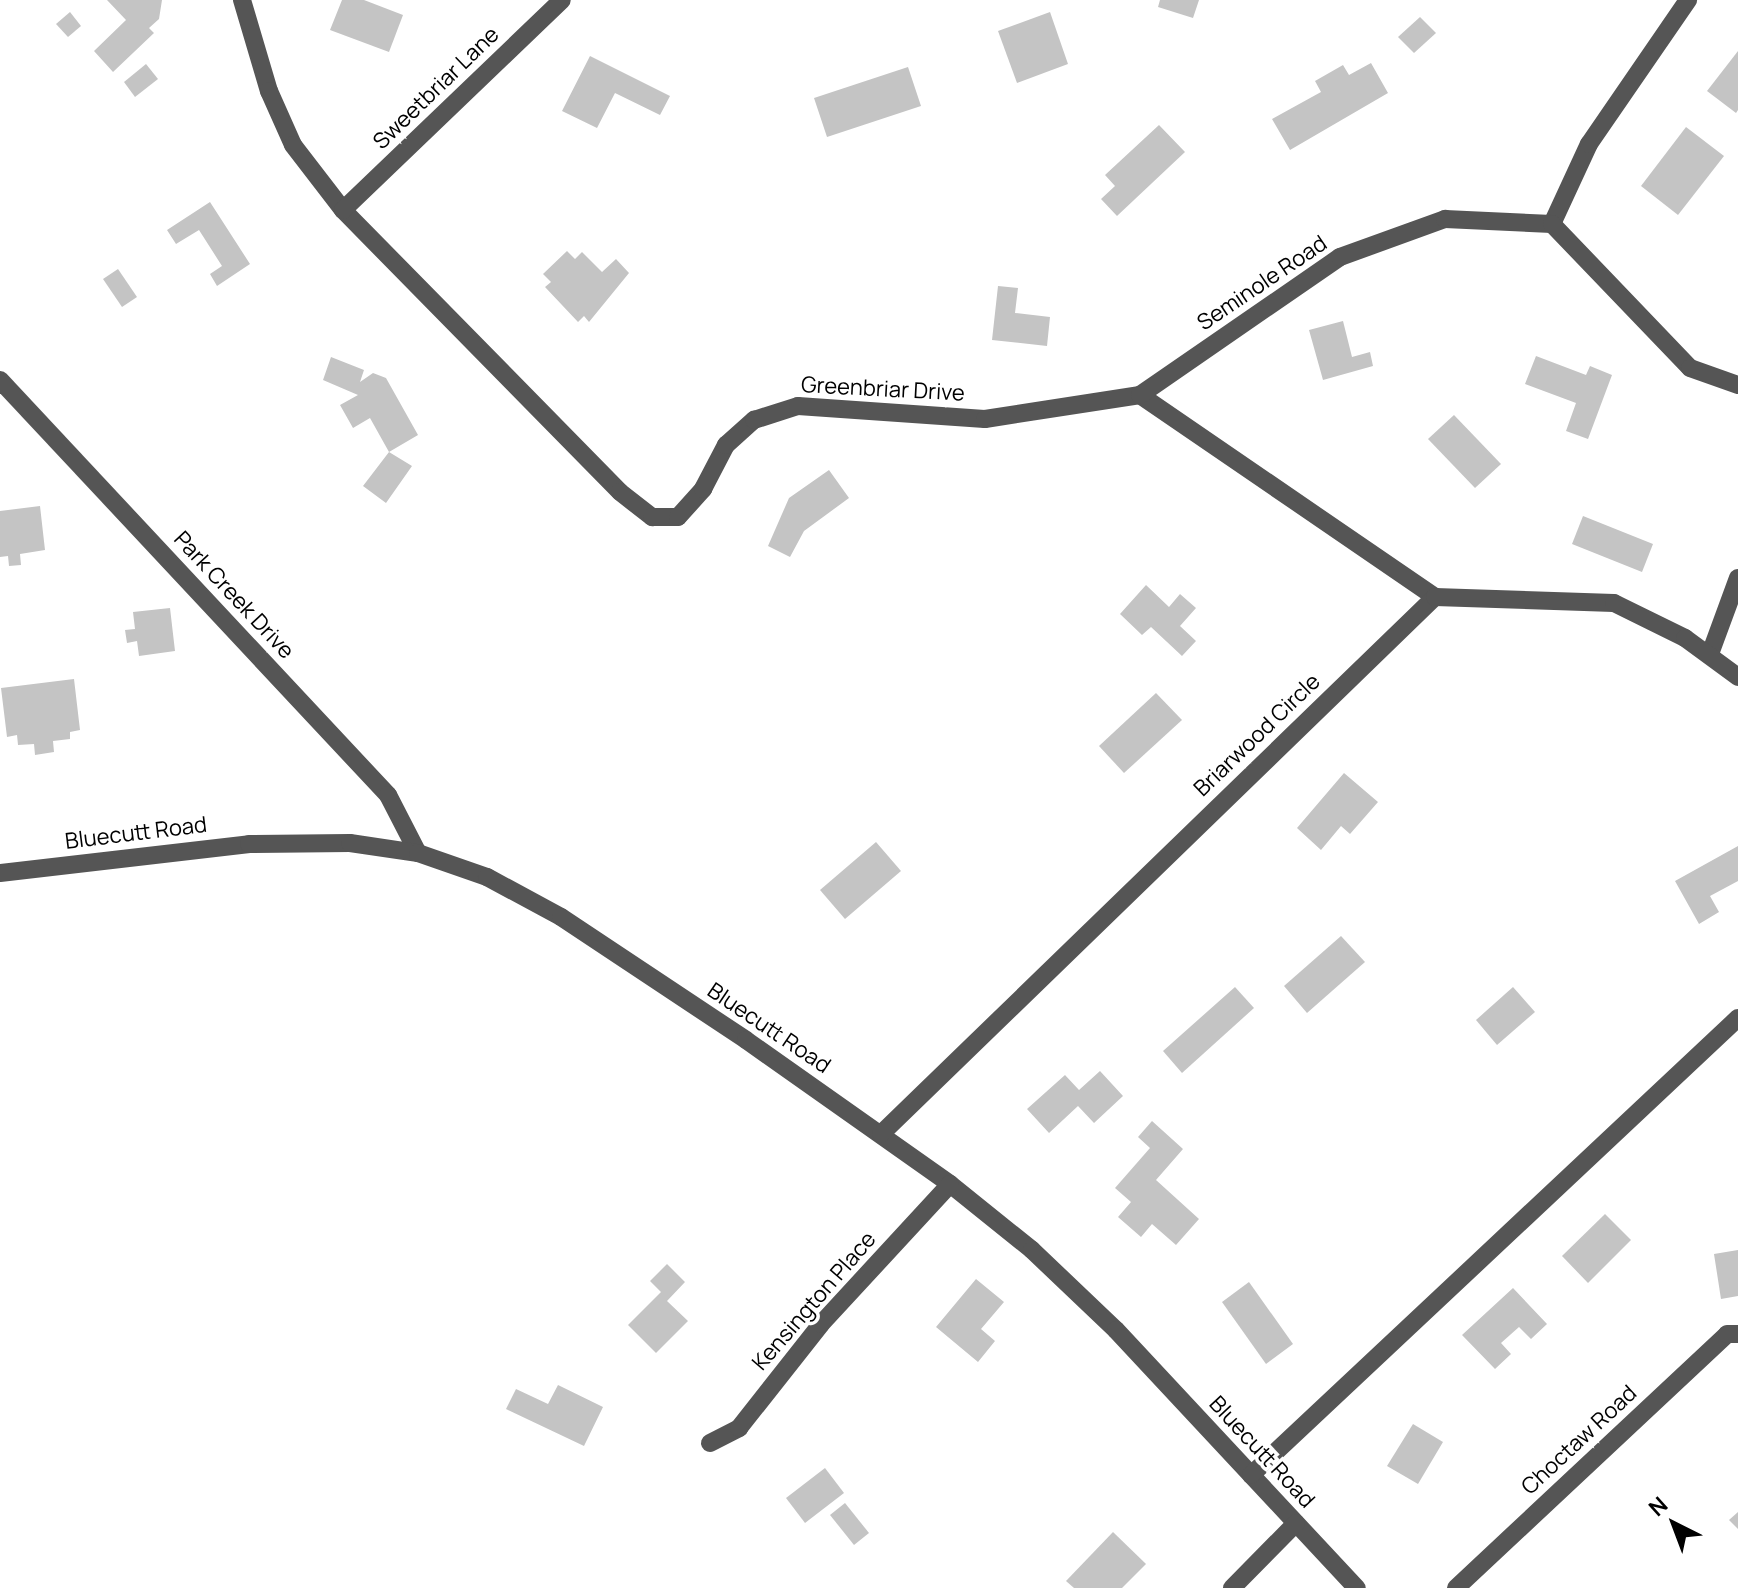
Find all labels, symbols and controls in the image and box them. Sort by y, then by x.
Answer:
street label: Sweetbriar Lane [368,21,504,155]
street label: Seminole Road [1192,230,1332,336]
street label: Greenbriar Drive [801,372,965,406]
street label: Park Creek Drive [168,526,300,664]
street label: Briarwood Circle [1188,668,1326,802]
street label: Bluecutt Road [64,811,208,855]
street label: Bluecutt Road [702,977,836,1079]
street label: Kensington Place [747,1226,881,1376]
street label: Choctaw Road [1516,1380,1642,1500]
street label: Bluecutt Road [1204,1391,1320,1513]
north arrow [1634,1484,1714,1564]
text: N [1642,1490,1674,1523]

